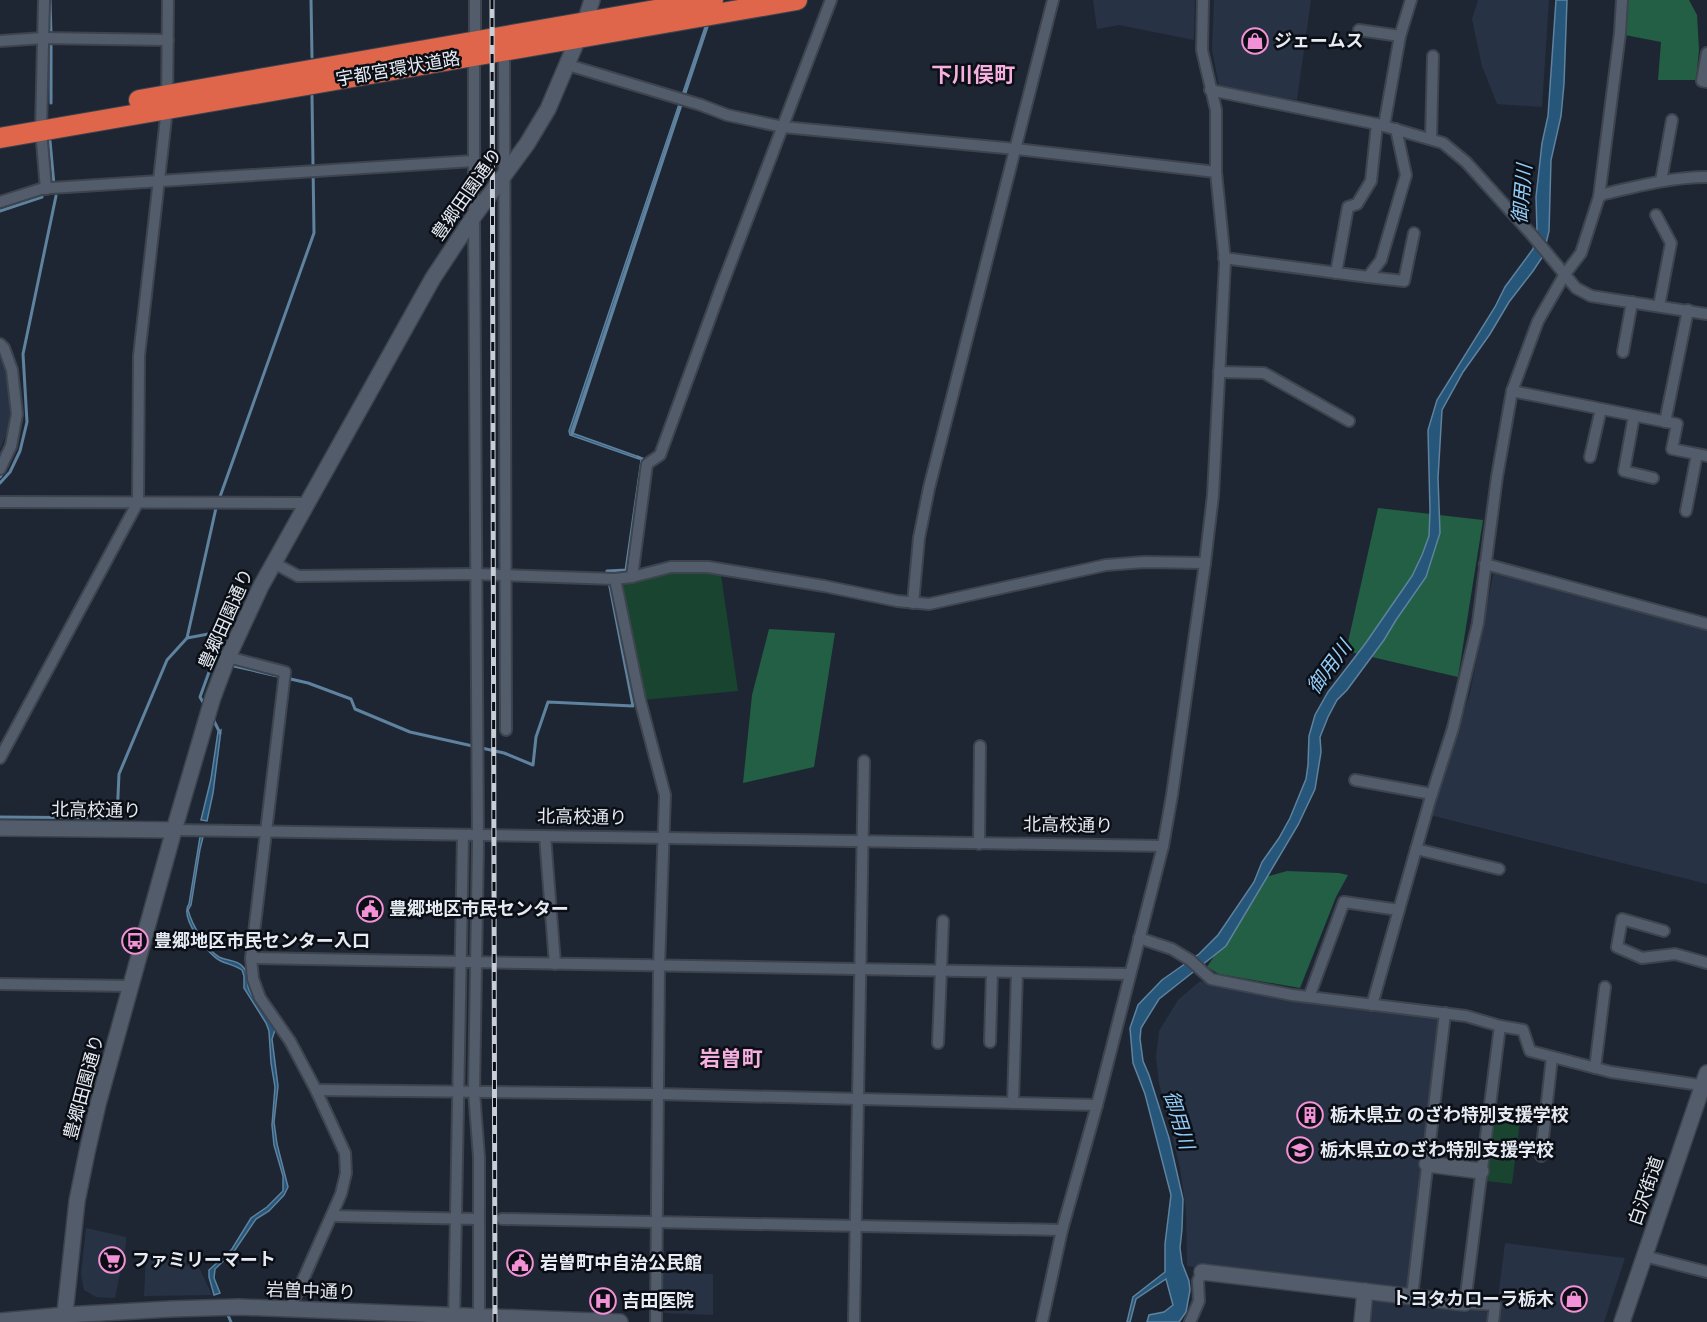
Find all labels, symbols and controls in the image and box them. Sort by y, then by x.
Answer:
shop icon: ジェームス [1240,26,1270,56]
place label: ジェームス [1274,28,1363,52]
street label: 宇都宮環状道路 [334,45,462,91]
district label: 下川俣町 [931,60,1015,88]
street label: 豊郷田園通り [425,142,507,245]
water label: 御用川 [1505,161,1538,225]
street label: 豊郷田園通り [192,564,258,673]
water label: 御用川 [1300,633,1358,699]
street label: 北高校通り [51,796,141,822]
street label: 北高校通り [537,803,627,829]
street label: 北高校通り [1023,811,1113,837]
public building icon: 豊郷地区市民センター [355,894,385,924]
place label: 豊郷地区市民センター [389,896,569,920]
bus stop icon: 豊郷地区市民センター入口 [120,926,150,956]
place label: 豊郷地区市民センター入口 [154,928,370,952]
street label: 豊郷田園通り [57,1031,109,1142]
district label: 岩曽町 [700,1044,763,1072]
water label: 御用川 [1158,1087,1202,1154]
building icon: 栃木県立 のざわ特別支援学校 [1295,1100,1325,1130]
place label: 栃木県立 のざわ特別支援学校 [1330,1102,1569,1126]
school or university icon: 栃木県立のざわ特別支援学校 [1285,1135,1315,1165]
place label: 栃木県立のざわ特別支援学校 [1320,1137,1554,1161]
street label: 白沢街道 [1622,1153,1668,1229]
supermarket icon: ファミリーマート [97,1245,127,1275]
place label: ファミリーマート [132,1247,276,1271]
public building icon: 岩曽町中自治公民館 [505,1248,535,1278]
place label: 岩曽町中自治公民館 [540,1250,702,1274]
street label: 岩曽中通り [266,1276,356,1304]
shop icon: トヨタカローラ栃木 [1559,1284,1589,1314]
hospital icon: 吉田医院 [588,1286,618,1316]
place label: トヨタカローラ栃木 [1392,1286,1554,1310]
place label: 吉田医院 [622,1288,694,1312]

